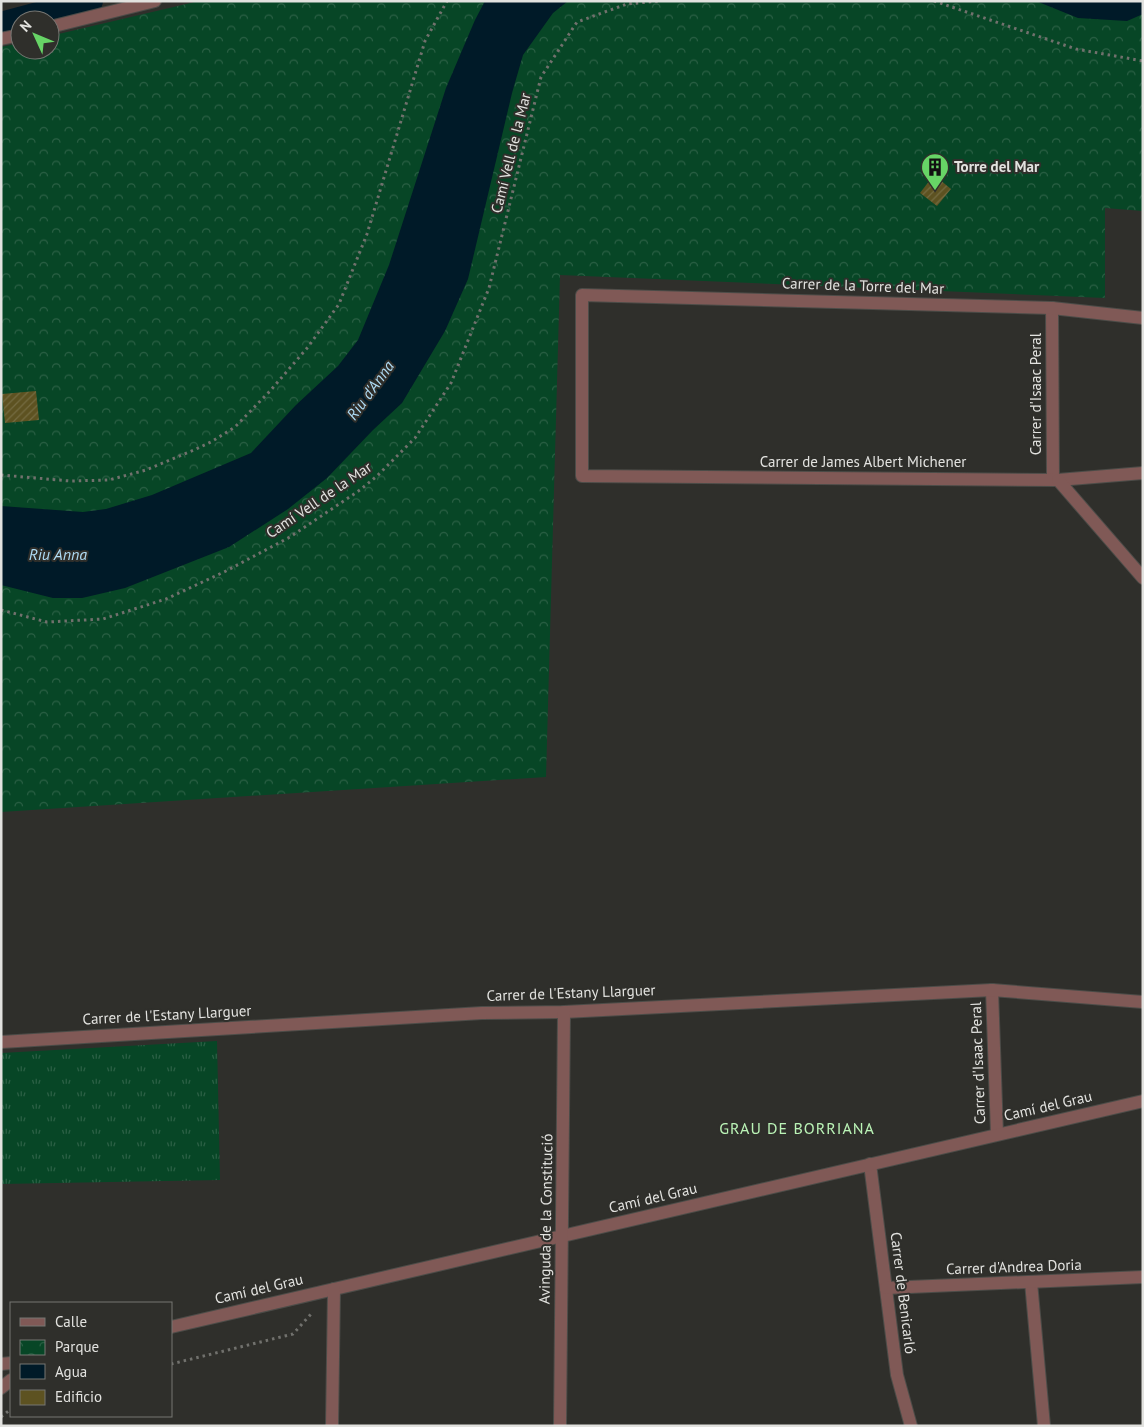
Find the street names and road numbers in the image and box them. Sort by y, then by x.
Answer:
street label: Camí Vell de la Mar [486,91,535,215]
street label: Carrer de la Torre del Mar [781,273,945,298]
street label: Carrer d'Isaac Peral [1026,332,1045,455]
street label: Carrer de James Albert Michener [760,452,966,471]
street label: Camí Vell de la Mar [262,457,375,542]
street label: Carrer de l'Estany Llarguer [486,980,656,1005]
street label: Carrer de l'Estany Llarguer [82,1001,252,1028]
street label: Carrer d'Isaac Peral [966,1001,989,1124]
street label: Camí del Grau [1002,1086,1094,1125]
street label: Avinguda de la Constitució [535,1134,556,1304]
street label: Camí del Grau [607,1178,699,1217]
street label: Carrer de Benicarló [887,1231,920,1355]
street label: Carrer d'Andrea Doria [946,1255,1082,1278]
street label: Camí del Grau [213,1269,305,1308]

